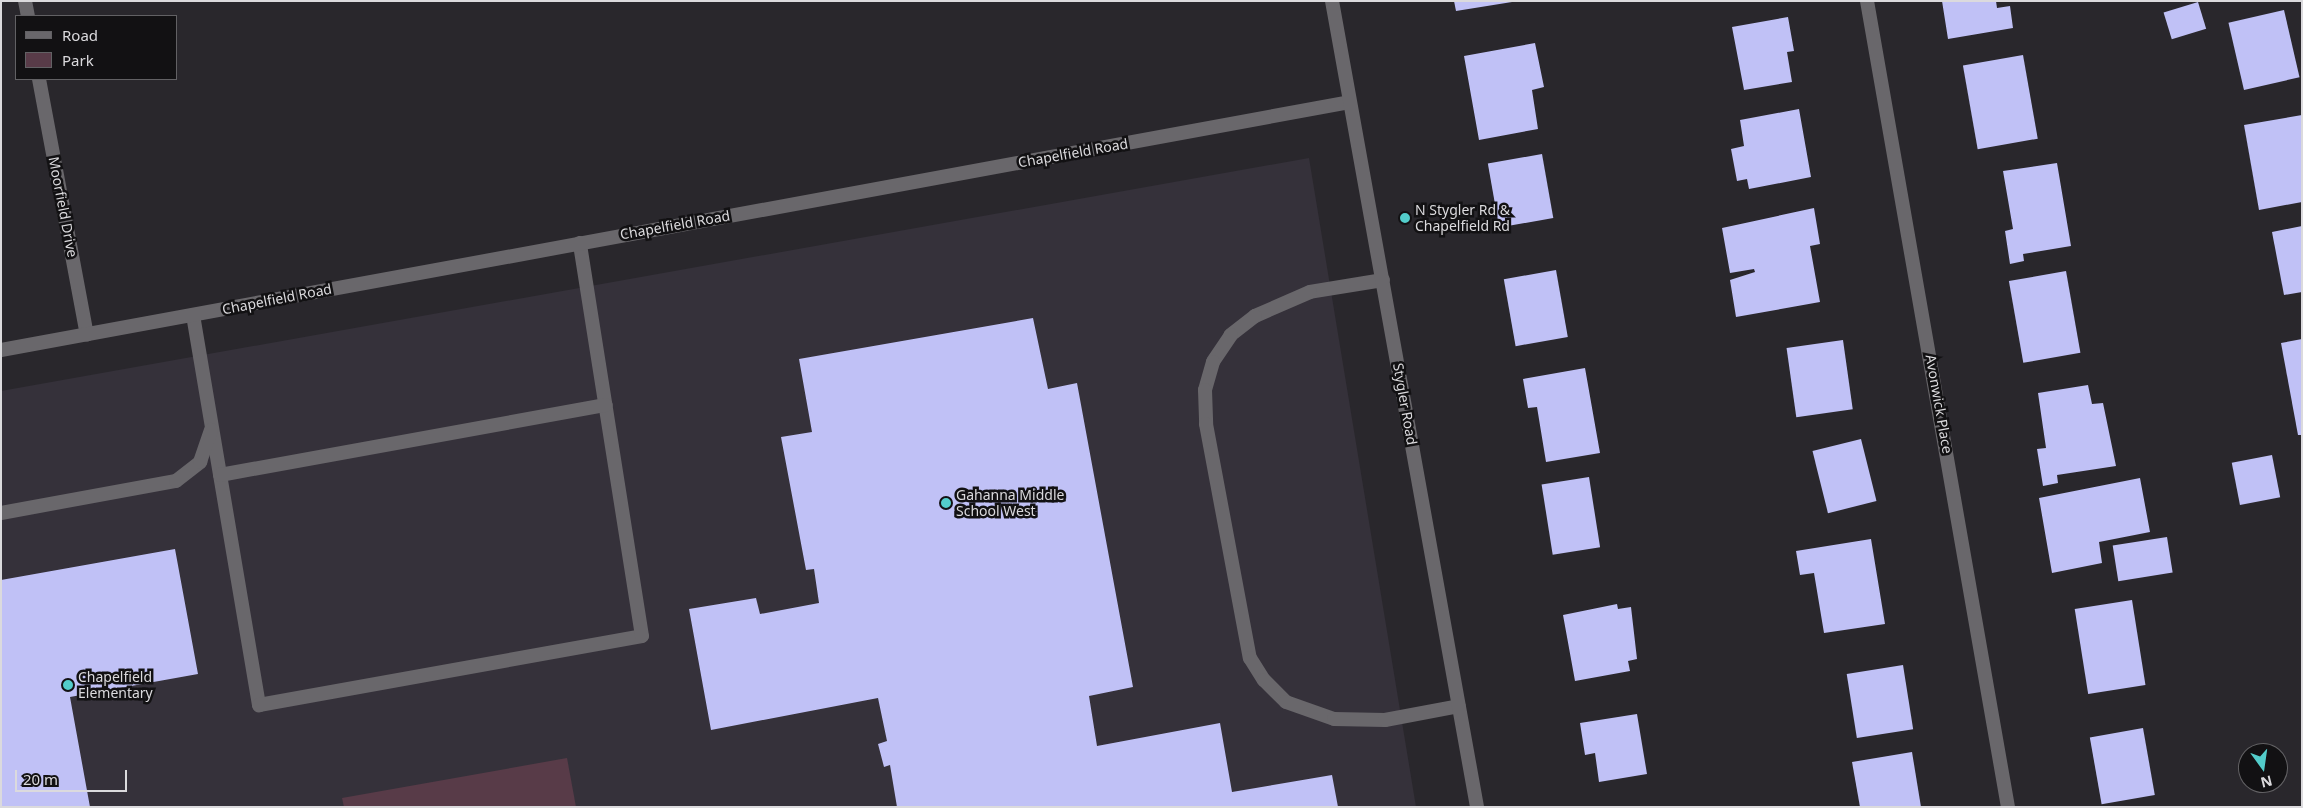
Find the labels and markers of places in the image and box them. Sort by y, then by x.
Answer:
place label: N Stygler Rd & Chapelfield Rd [1415,202,1510,234]
marker: N Stygler Rd & Chapelfield Rd [1399,212,1411,224]
place label: Gahanna Middle School West [956,487,1064,520]
marker: Gahanna Middle School West [940,497,952,509]
place label: Chapelfield Elementary [78,669,153,702]
marker: Chapelfield Elementary [62,679,74,691]

